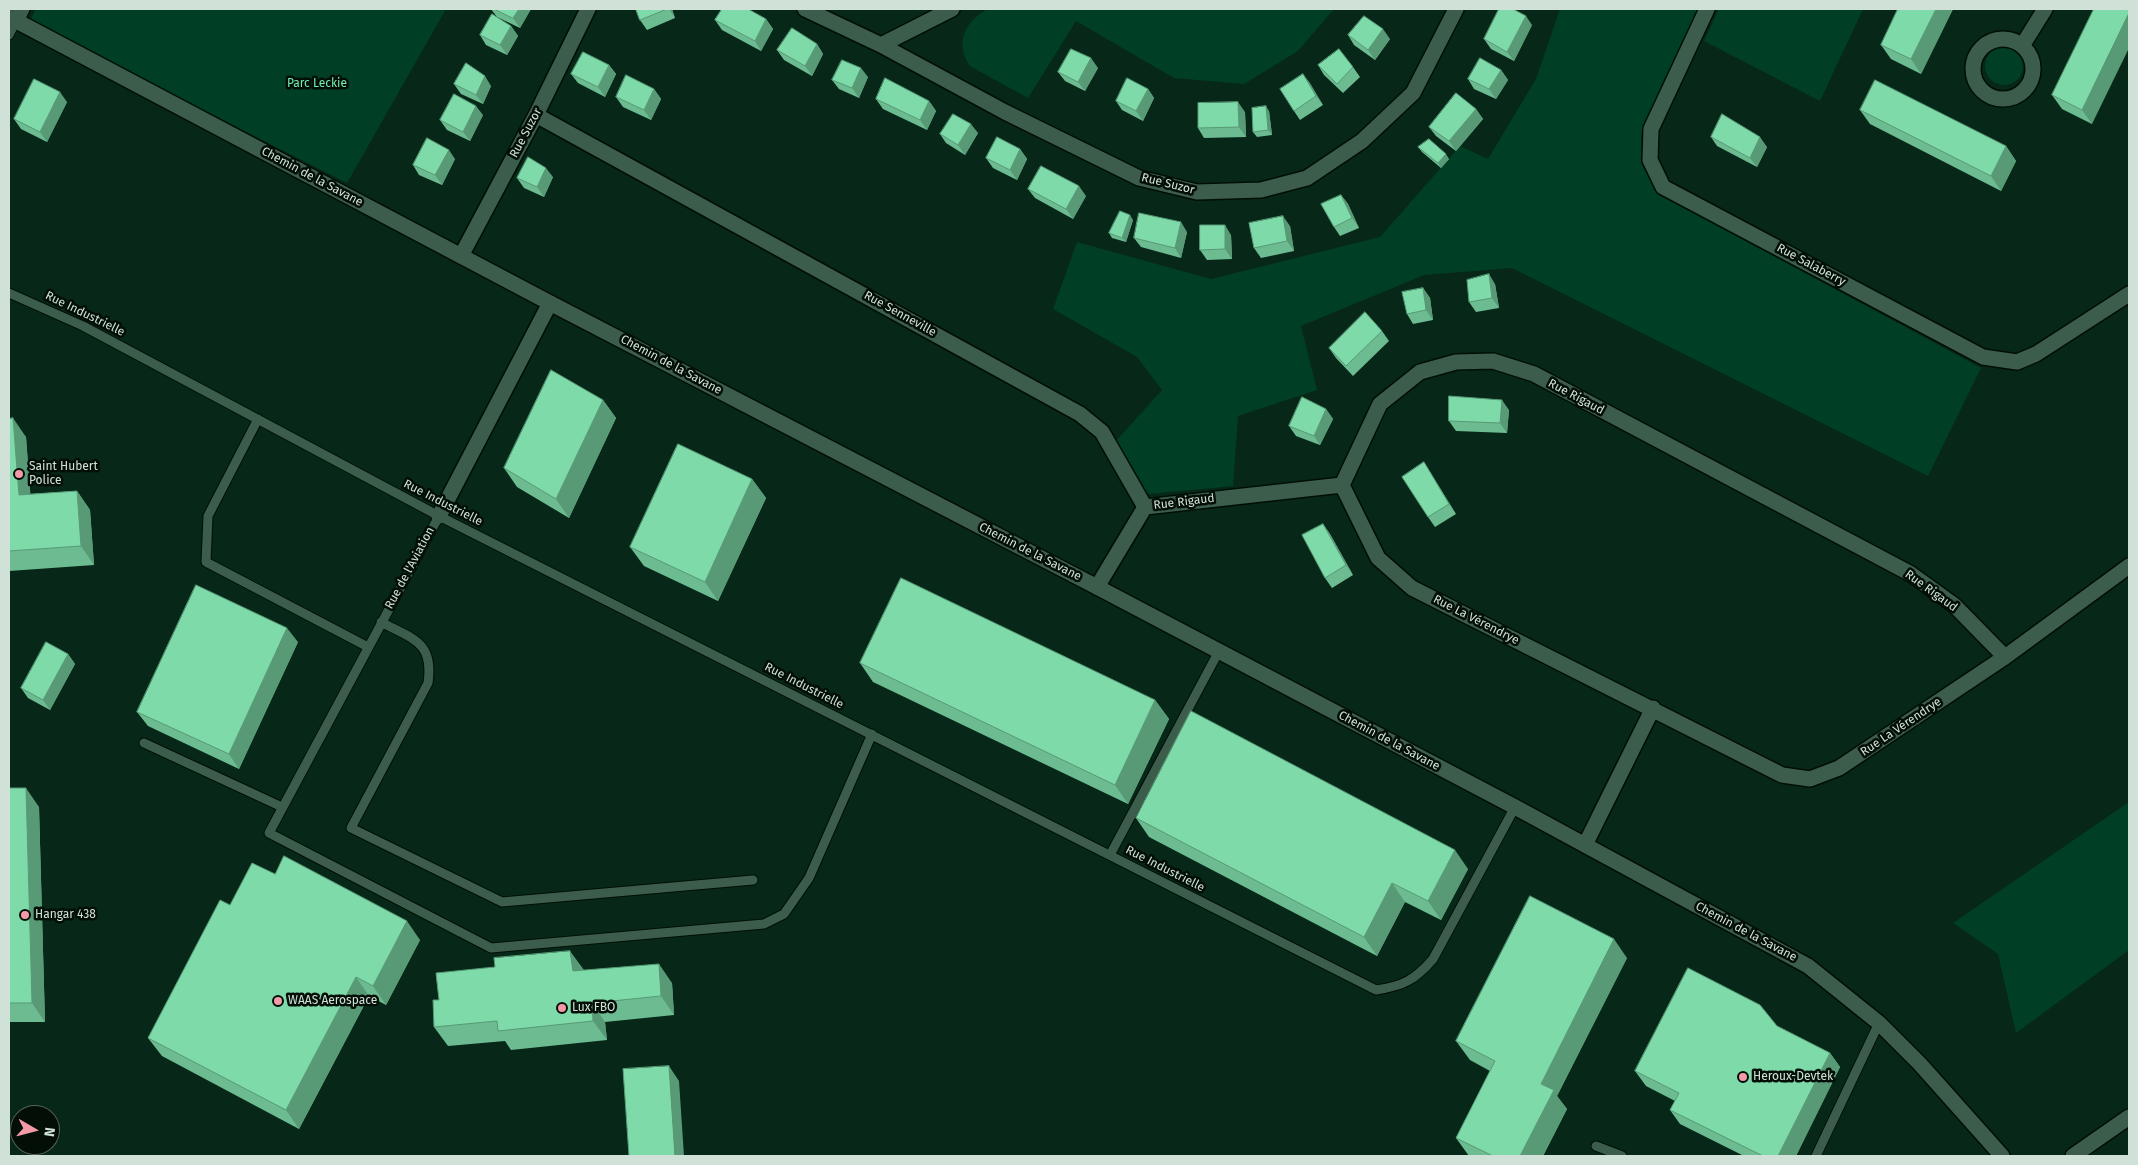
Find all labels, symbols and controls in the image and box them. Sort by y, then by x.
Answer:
park label: Parc Leckie [287,77,347,91]
street label: Rue Suzor [507,106,545,160]
street label: Chemin de la Savane [259,144,365,210]
street label: Rue Suzor [1140,170,1196,198]
street label: Rue Salaberry [1774,241,1848,289]
street label: Rue Senneville [861,288,939,340]
street label: Rue Industrielle [43,289,127,339]
street label: Chemin de la Savane [618,332,724,398]
street label: Rue Rigaud [1546,376,1606,418]
place label: Saint Hubert Police [29,460,98,488]
marker: Saint Hubert Police [13,468,25,480]
street label: Rue Industrielle [401,477,485,529]
street label: Rue Rigaud [1153,491,1215,513]
street label: Chemin de la Savane [976,520,1084,584]
street label: Rue de l'Aviation [382,524,438,612]
street label: Rue Rigaud [1902,567,1960,615]
street label: Rue La Vérendrye [1431,592,1521,648]
street label: Rue Industrielle [762,660,846,712]
street label: Rue La Vérendrye [1858,695,1944,759]
street label: Chemin de la Savane [1336,708,1442,774]
street label: Rue Industrielle [1123,843,1207,895]
street label: Chemin de la Savane [1693,899,1799,965]
place label: Hangar 438 [35,908,96,922]
marker: Hangar 438 [19,909,31,921]
place label: WAAS Aerospace [288,994,377,1008]
marker: WAAS Aerospace [272,995,284,1007]
place label: Lux FBO [572,1001,615,1015]
marker: Lux FBO [556,1002,568,1014]
place label: Heroux-Devtek [1753,1070,1833,1084]
marker: Heroux-Devtek [1737,1071,1749,1083]
north arrow [10,1105,60,1155]
text: N [40,1126,58,1138]

